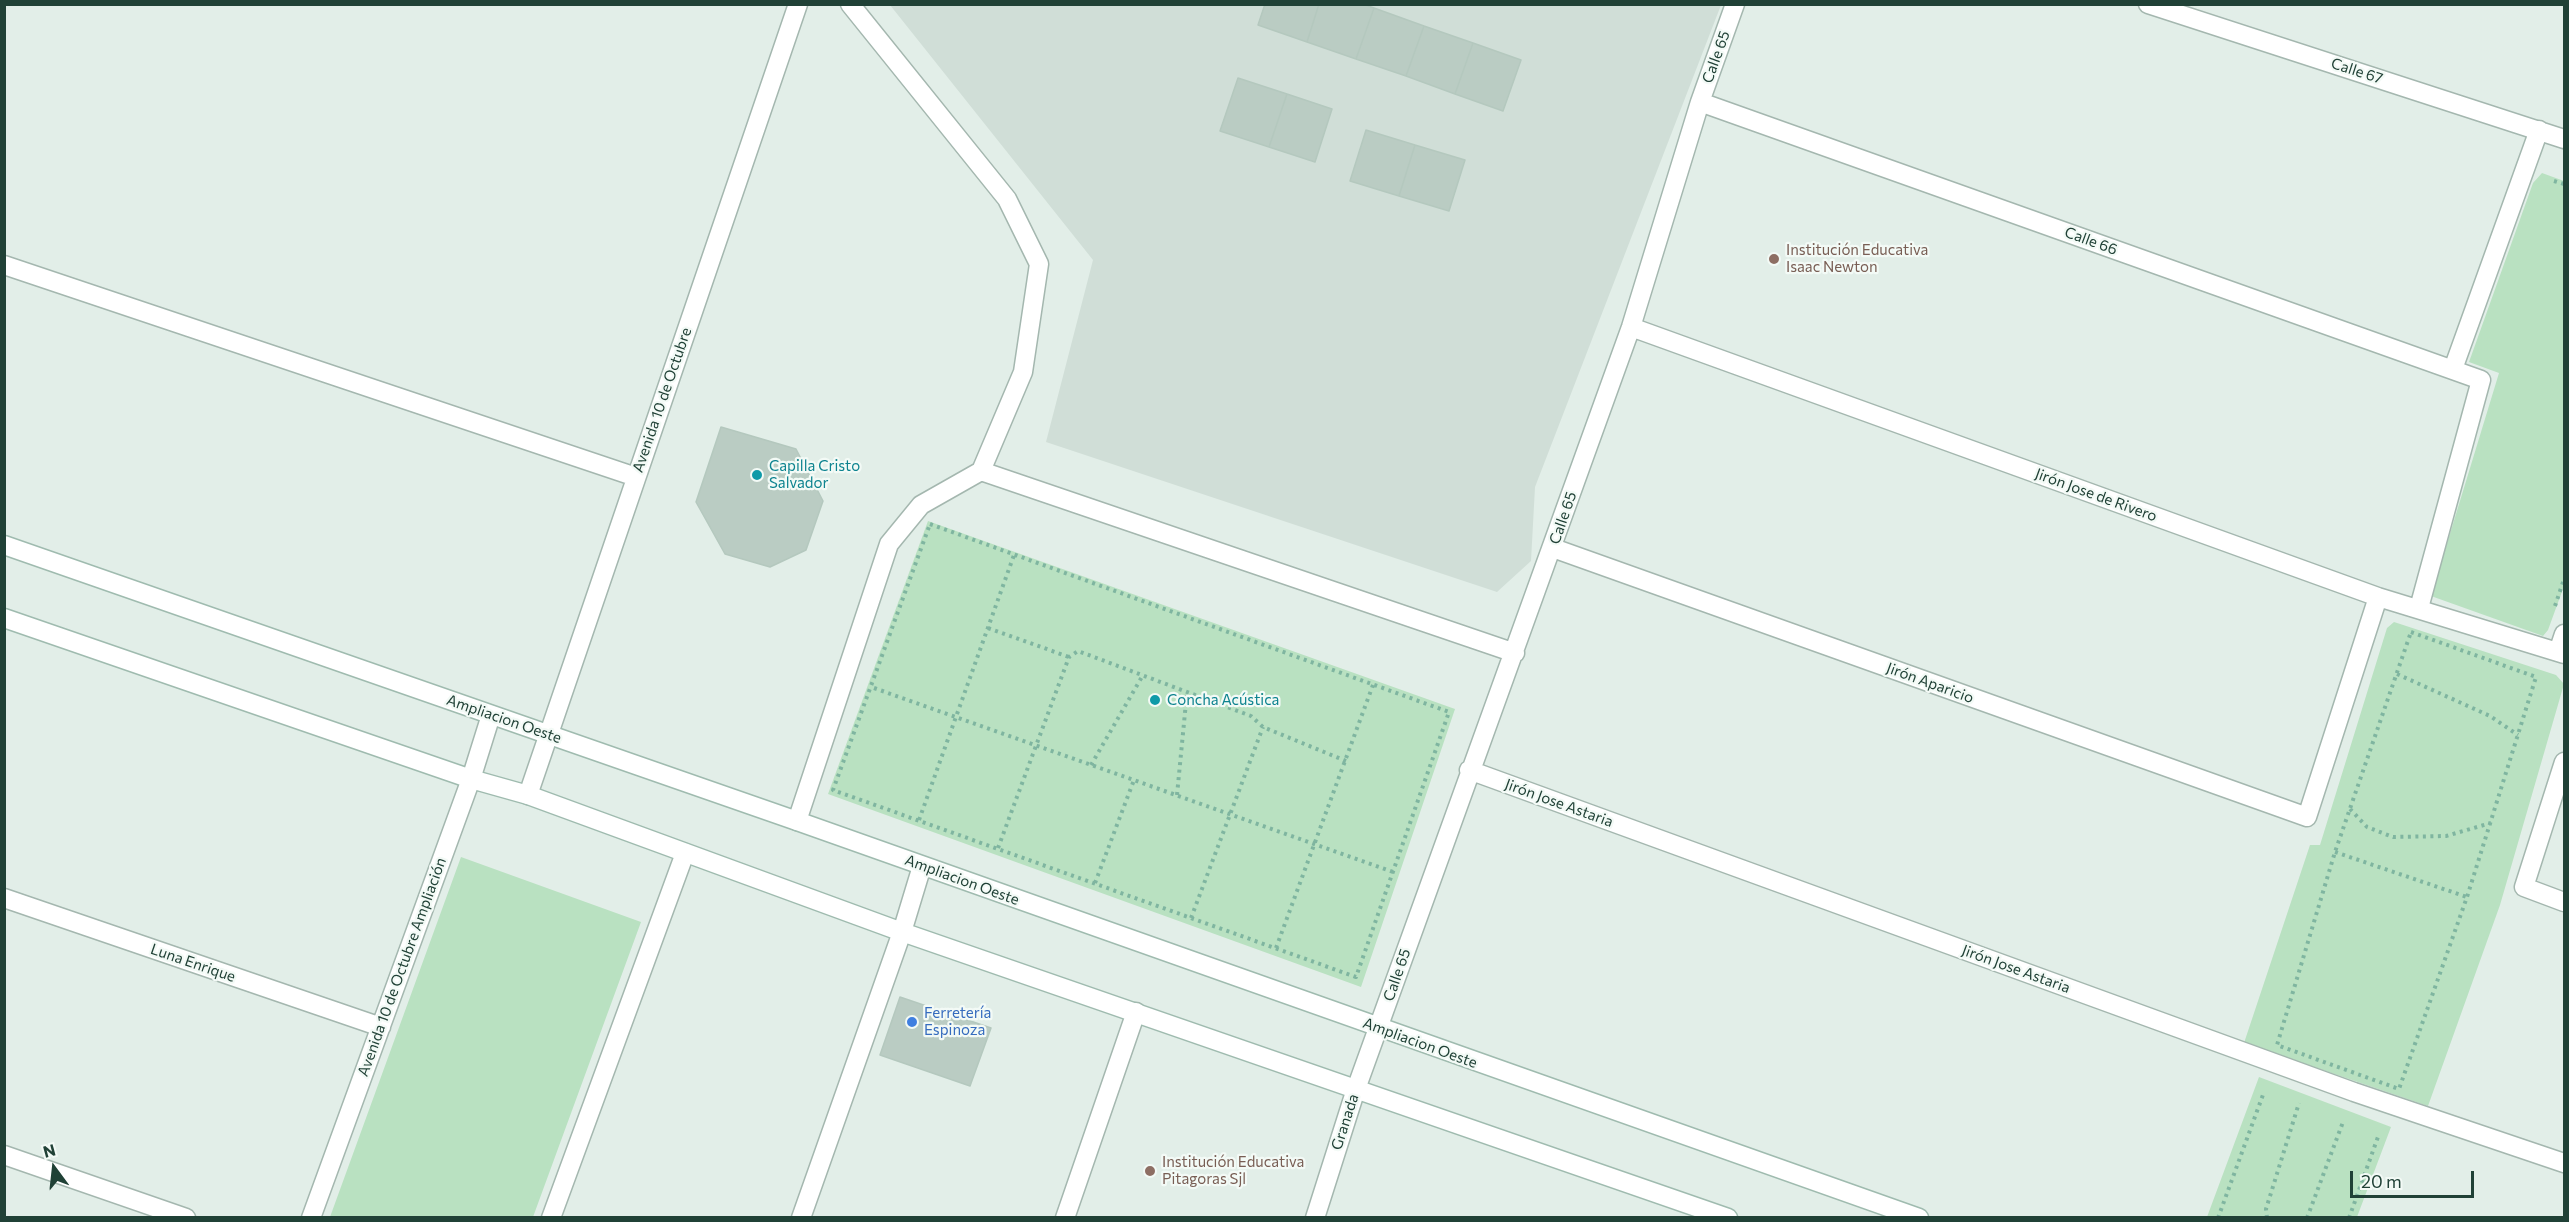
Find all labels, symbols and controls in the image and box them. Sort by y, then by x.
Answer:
street label: Calle 65 [1698,28,1734,86]
street label: Calle 67 [2329,54,2385,88]
street label: Calle 66 [2062,223,2120,259]
place label: Institución Educativa Isaac Newton [1786,241,1928,276]
marker: Institución Educativa Isaac Newton [1767,252,1781,266]
street label: Avenida 10 de Octubre [629,325,695,475]
place label: Capilla Cristo Salvador [769,457,860,492]
street label: Jirón Jose de Rivero [2033,465,2159,525]
marker: Capilla Cristo Salvador [750,468,764,482]
street label: Calle 65 [1546,489,1580,547]
street label: Jirón Aparicio [1884,659,1976,707]
street label: Ampliacion Oeste [444,691,564,747]
place label: Concha Acústica [1167,691,1279,709]
marker: Concha Acústica [1148,693,1162,707]
street label: Jirón Jose Astaria [1502,775,1616,831]
street label: Ampliacion Oeste [902,851,1022,909]
street label: Avenida 10 de Octubre Ampliación [354,855,450,1079]
street label: Luna Enrique [148,940,238,986]
street label: Jirón Jose Astaria [1959,941,2073,997]
street label: Calle 65 [1380,946,1414,1004]
place label: Ferretería Espinoza [924,1004,991,1039]
street label: Ampliacion Oeste [1360,1014,1480,1072]
marker: Ferretería Espinoza [905,1015,919,1029]
street label: Granada [1328,1092,1362,1152]
north arrow [24,1138,84,1198]
text: N [41,1139,57,1161]
place label: Institución Educativa Pitagoras Sjl [1162,1153,1304,1188]
scale bar [2353,1159,2478,1197]
marker: Institución Educativa Pitagoras Sjl [1143,1164,1157,1178]
text: 20 m [2361,1170,2402,1192]

